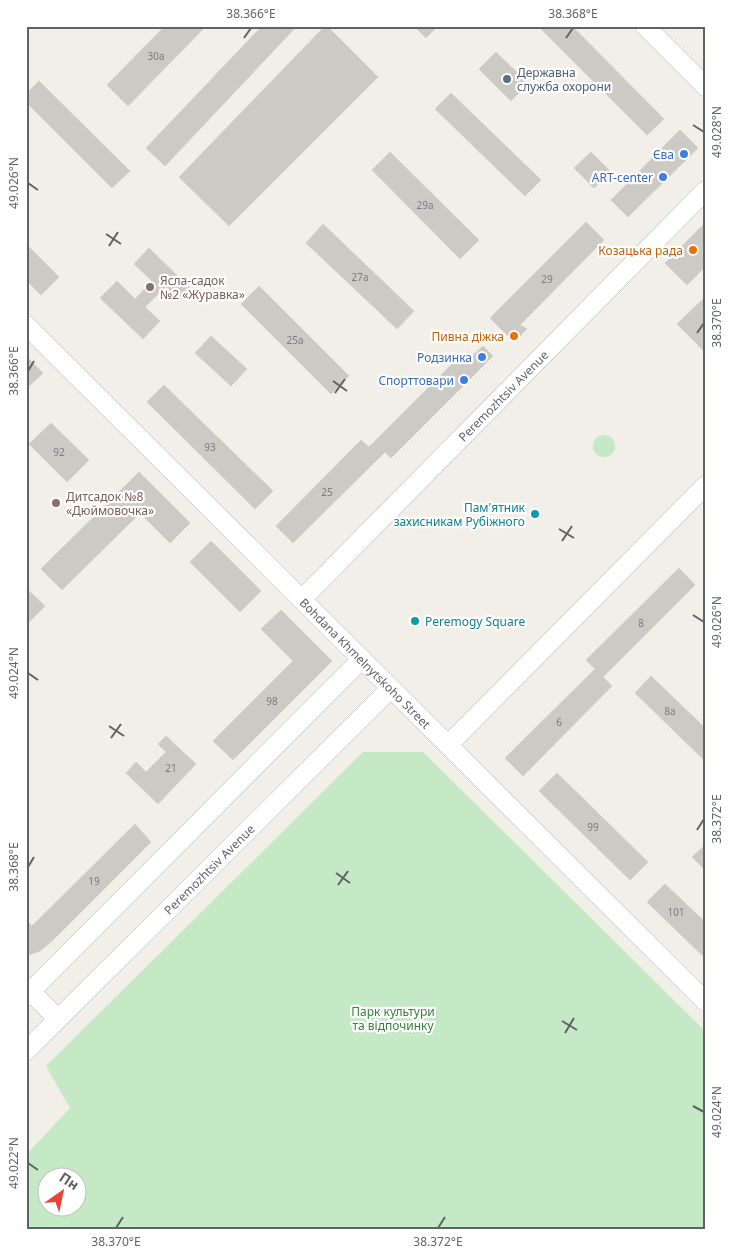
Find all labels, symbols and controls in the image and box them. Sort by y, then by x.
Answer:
text: 38.366°E [226,5,276,22]
text: 38.368°E [548,5,598,22]
house number: 30а [148,49,165,63]
place label: Державна служба охорони [517,64,611,95]
marker: Державна служба охорони [501,73,513,85]
text: 49.028°N [708,106,725,158]
place label: Єва [653,146,674,163]
marker: Єва [678,148,690,160]
text: 49.026°N [5,157,22,209]
place label: ART-center [592,169,653,186]
marker: ART-center [657,171,669,183]
house number: 29а [417,198,434,212]
place label: Козацька рада [598,242,683,259]
marker: Козацька рада [687,244,699,256]
house number: 27а [352,270,369,284]
place label: Ясла-садок №2 «Журавка» [160,272,245,303]
house number: 29 [541,272,553,286]
marker: Ясла-садок №2 «Журавка» [144,281,156,293]
text: 38.370°E [708,298,725,348]
place label: Пивна діжка [432,328,504,345]
marker: Пивна діжка [508,330,520,342]
house number: 25а [287,333,304,347]
text: 38.366°E [5,346,22,396]
street label: Peremozhtsiv Avenue [454,346,552,445]
place label: Родзинка [417,349,472,366]
marker: Родзинка [476,351,488,363]
place label: Спорттовари [378,372,454,389]
marker: Спорттовари [458,374,470,386]
house number: 93 [204,440,216,454]
house number: 92 [53,445,65,459]
house number: 25 [321,485,333,499]
place label: Дитсадок №8 «Дюймовочка» [66,488,154,519]
marker: Дитсадок №8 «Дюймовочка» [50,497,62,509]
place label: Пам'ятник захисникам Рубіжного [394,499,526,530]
marker: Пам'ятник захисникам Рубіжного [529,508,541,520]
street label: Bohdana Khmelnytskoho Street [296,594,435,732]
text: 49.026°N [708,596,725,648]
place label: Peremogy Square [425,613,525,630]
marker: Peremogy Square [409,615,421,627]
house number: 8 [638,616,644,630]
text: 49.024°N [5,647,22,699]
house number: 98 [266,694,278,708]
house number: 8а [664,704,676,718]
house number: 6 [556,715,562,729]
house number: 21 [165,761,177,775]
text: 38.372°E [708,794,725,844]
street label: Peremozhtsiv Avenue [160,820,258,918]
house number: 99 [587,820,599,834]
text: 38.368°E [5,842,22,892]
house number: 19 [88,874,100,888]
house number: 101 [667,905,685,919]
park label: Парк культури та відпочинку [351,1003,435,1034]
text: 49.024°N [708,1086,725,1138]
text: 49.022°N [5,1137,22,1189]
text: Пн [56,1167,83,1194]
north arrow [38,1168,88,1218]
text: 38.370°E [91,1233,141,1250]
text: 38.372°E [413,1233,463,1250]

